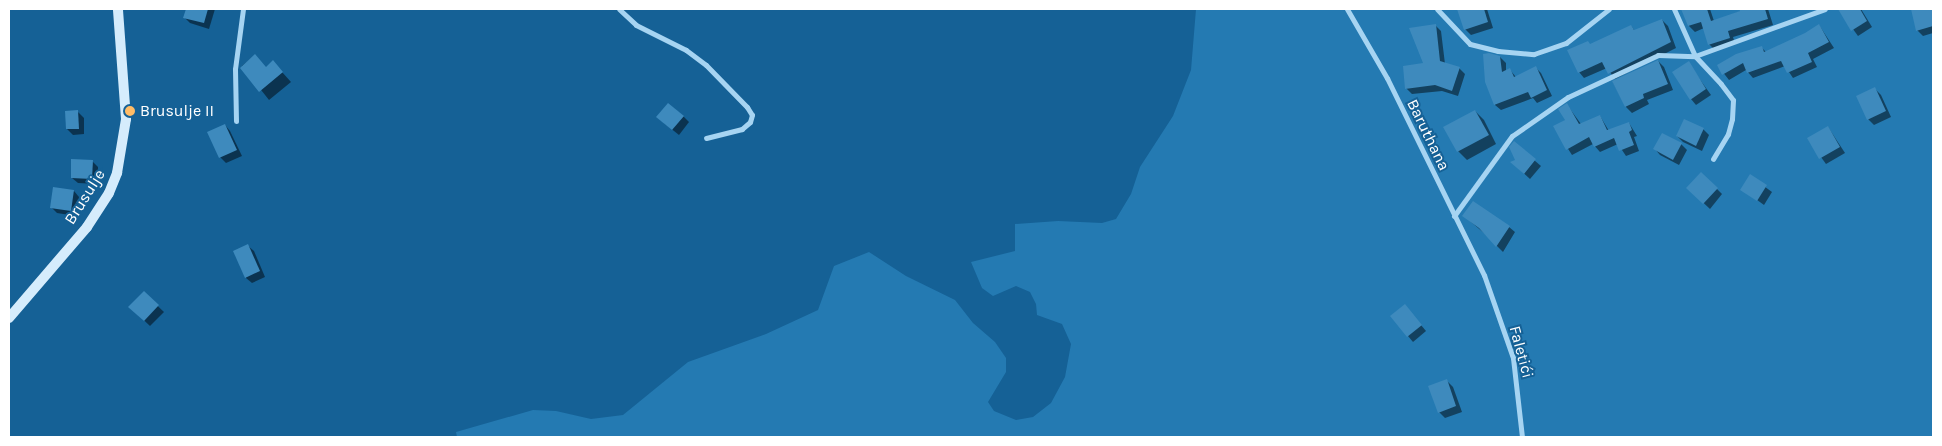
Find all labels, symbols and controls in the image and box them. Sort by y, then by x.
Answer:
street label: Baruthana [1402,96,1454,174]
place label: Brusulje II [140,101,214,121]
marker: Brusulje II [124,105,136,117]
street label: Brusulje [61,166,109,228]
street label: Faletići [1505,324,1537,380]

